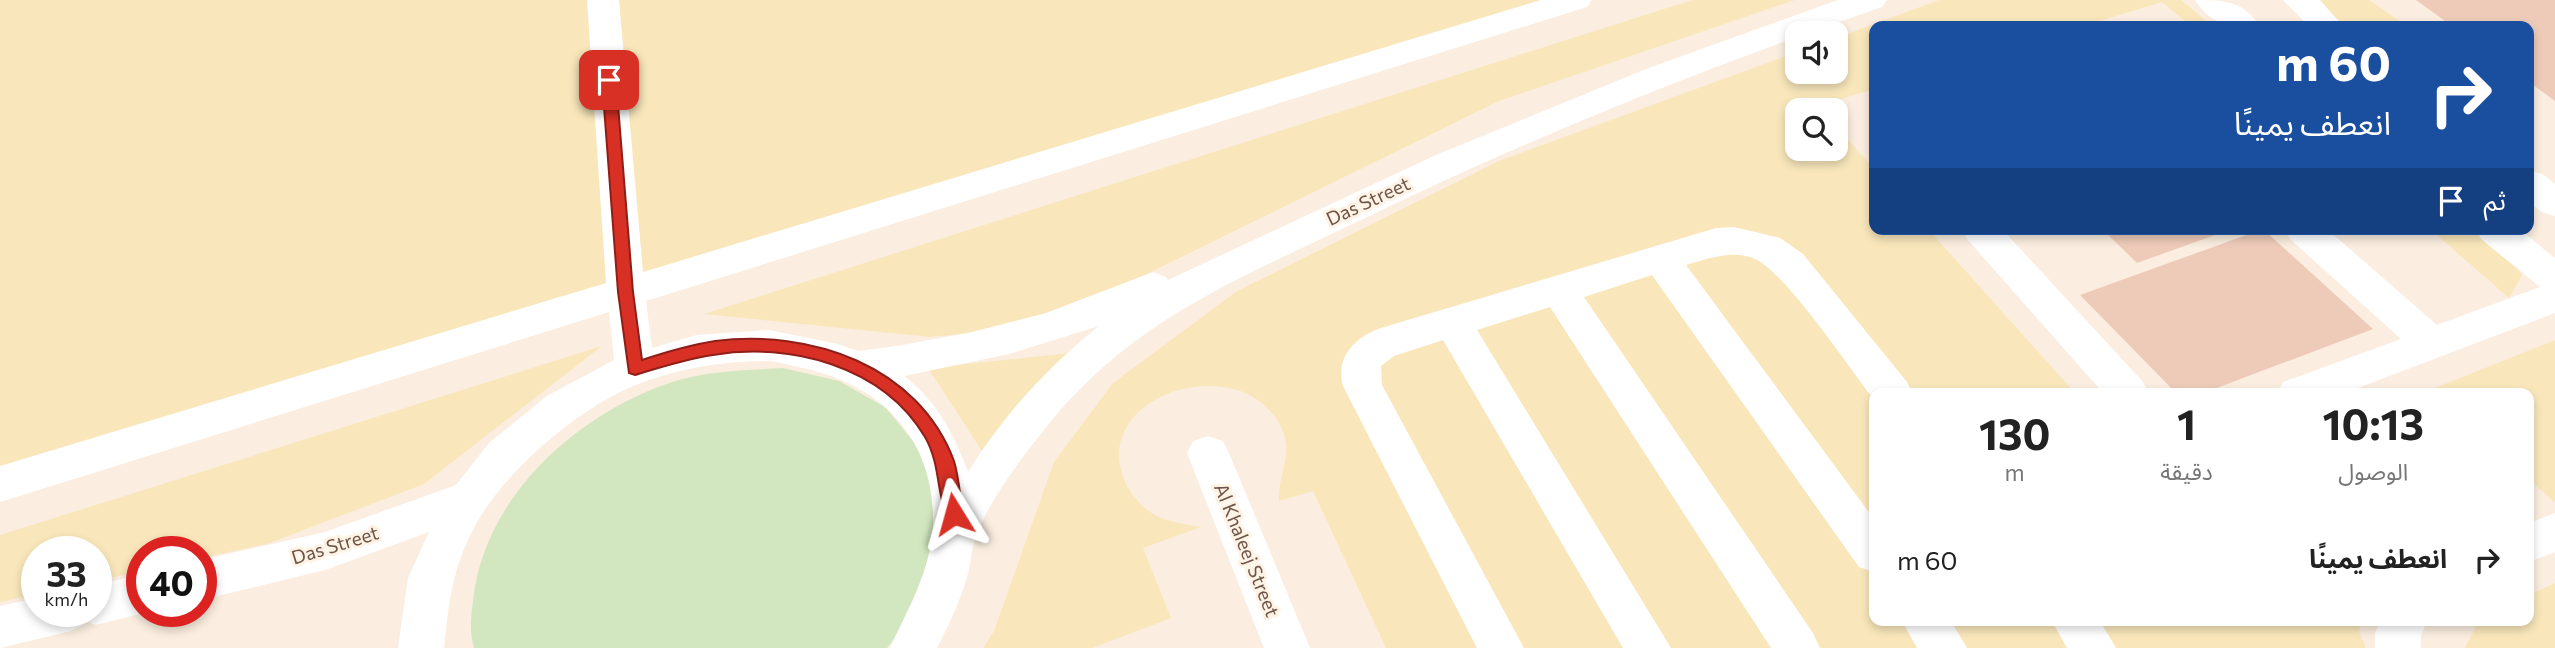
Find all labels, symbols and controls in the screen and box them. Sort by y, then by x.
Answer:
map controls [1785,21,1848,161]
button: sound [1785,21,1848,84]
text: 60 m [2276,31,2391,91]
icon: right [2415,49,2506,140]
pin [579,50,639,110]
icon: arrive [590,61,628,99]
button: search [1785,98,1848,161]
text: انعطف يمينًا [2234,102,2391,142]
street label: Das Street [1322,171,1414,230]
icon: arrive [2432,182,2470,220]
text: ثم [2484,184,2506,215]
text: 1 [2177,397,2196,449]
text: 10:13 [2323,397,2424,449]
text: 130 [1979,407,2050,459]
text: دقيقة [2160,457,2213,485]
text: الوصول [2338,457,2408,485]
text: m [2005,458,2025,486]
position arrow [917,477,991,551]
street label: Al Khaleej Street [1210,480,1285,620]
street label: Das Street [288,520,381,569]
speed limit sign: 40 [126,536,217,627]
icon: right [2468,541,2506,579]
text: انعطف يمينًا [2309,542,2447,573]
text: 60 m [1897,544,1957,575]
text: 33 [46,551,87,594]
text: km/h [45,588,88,610]

